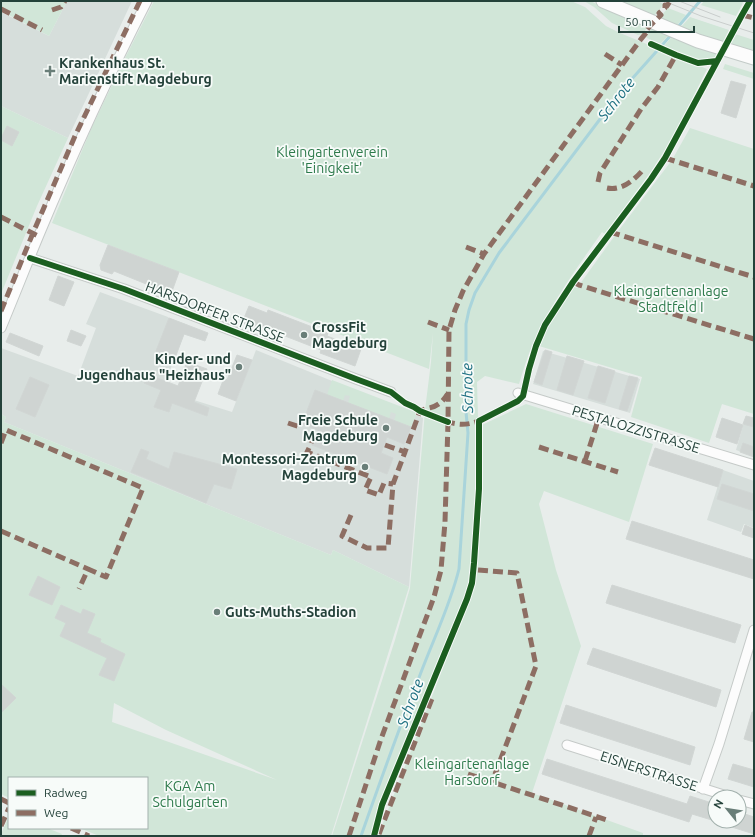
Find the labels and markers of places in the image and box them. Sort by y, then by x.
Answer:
place label: Krankenhaus St. Marienstift Magdeburg [59,55,212,87]
marker: Krankenhaus St. Marienstift Magdeburg [44,65,56,77]
place label: CrossFit Magdeburg [312,319,387,351]
marker: CrossFit Magdeburg [299,330,309,340]
place label: Kinder- und Jugendhaus "Heizhaus" [77,351,231,383]
marker: Kinder- und Jugendhaus "Heizhaus" [234,362,244,372]
place label: Freie Schule Magdeburg [298,412,378,444]
marker: Freie Schule Magdeburg [381,423,391,433]
place label: Montessori-Zentrum Magdeburg [222,451,357,483]
marker: Montessori-Zentrum Magdeburg [360,462,370,472]
place label: Guts-Muths-Stadion [225,604,356,620]
marker: Guts-Muths-Stadion [212,607,222,617]

